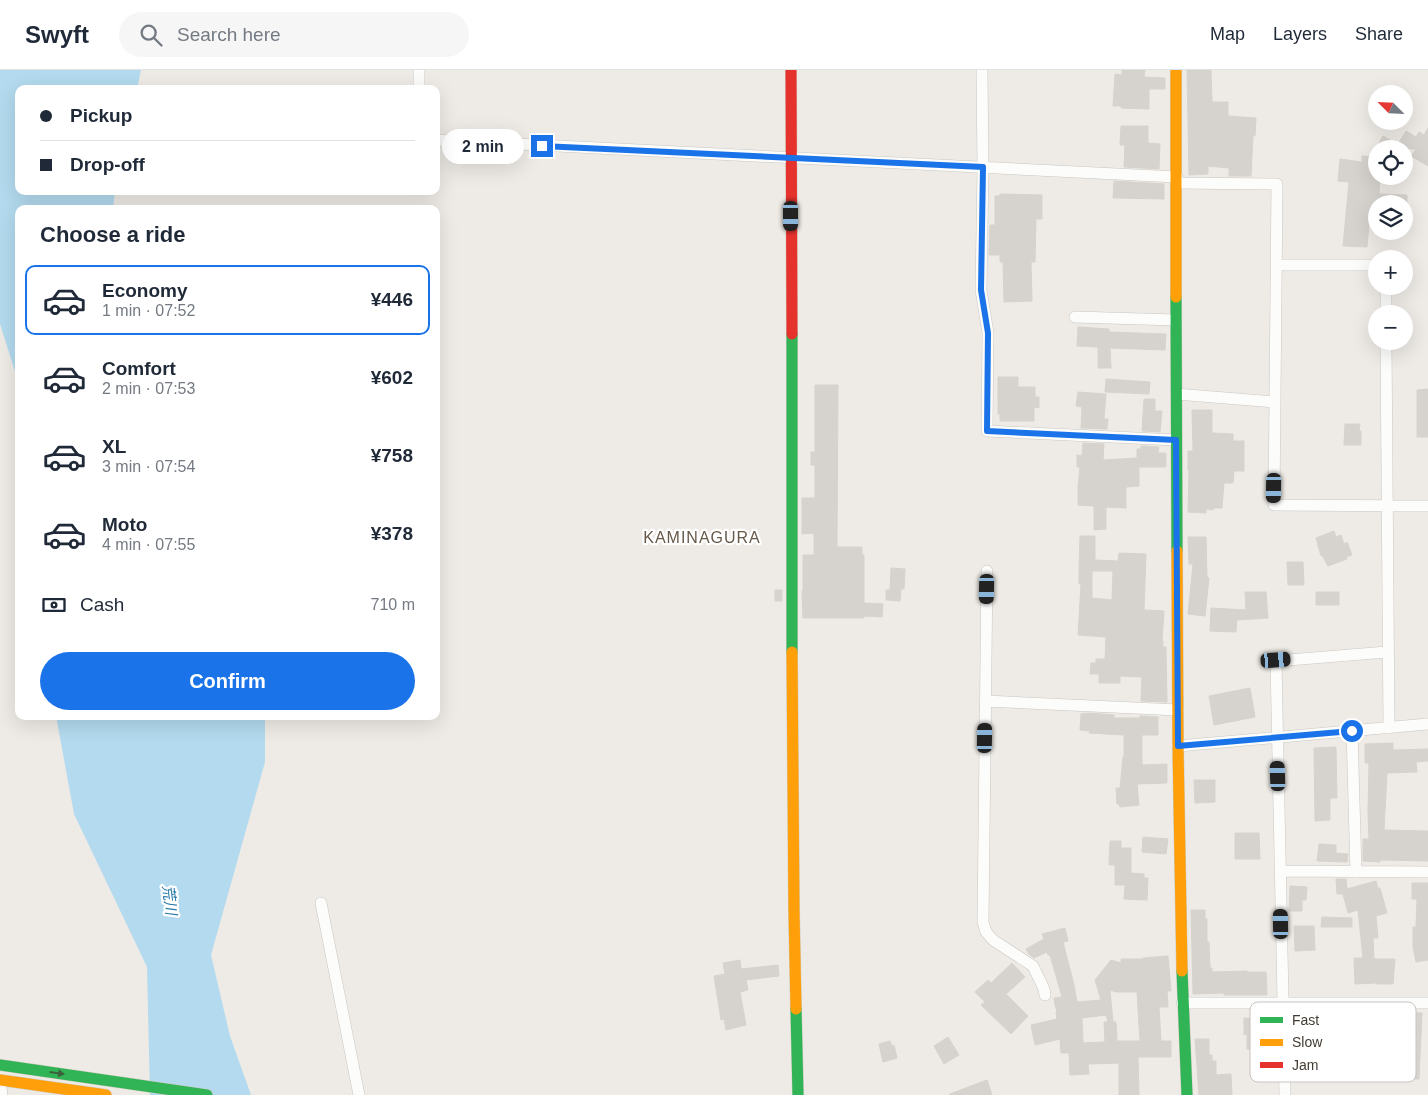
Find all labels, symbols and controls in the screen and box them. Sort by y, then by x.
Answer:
search box [119,12,469,57]
text: Swyft [25,21,89,48]
icon: search [137,21,165,49]
text: Search here [177,24,281,45]
text: Map [1210,24,1245,44]
text: Layers [1273,24,1327,44]
text: Share [1355,24,1403,44]
north arrow [1368,85,1412,130]
map controls [1368,85,1413,350]
text: Pickup [70,105,132,126]
callout: 2 min [442,128,524,164]
route end [531,135,553,157]
text: 2 min [462,138,504,155]
button: locate [1368,140,1413,185]
text: Drop-off [70,154,145,175]
button: layers [1368,195,1413,240]
car [783,201,798,231]
text: Choose a ride [40,222,185,247]
button: + [1368,250,1413,295]
icon: car [42,278,87,323]
text: Economy [102,280,188,301]
text: ¥446 [371,289,413,310]
text: 1 min · 07:52 [102,302,195,319]
button: − [1368,305,1413,350]
icon: car [42,356,87,401]
text: Comfort [102,358,176,379]
text: ¥602 [371,367,413,388]
text: 2 min · 07:53 [102,380,195,397]
icon: car [42,434,87,479]
text: XL [102,436,126,457]
text: ¥758 [371,445,413,466]
text: 3 min · 07:54 [102,458,195,475]
car [1266,473,1281,503]
icon: car [42,512,87,557]
text: Moto [102,514,147,535]
text: ¥378 [371,523,413,544]
district label: KAMINAGURA [643,529,761,546]
text: 4 min · 07:55 [102,536,195,553]
car [979,574,994,604]
icon: cash [40,591,68,619]
text: Cash [80,594,124,615]
text: 710 m [371,596,415,613]
car [1260,651,1291,669]
button: Confirm [40,652,415,710]
route start [1341,720,1363,742]
car [977,723,992,753]
car [1269,761,1286,791]
water label: 荒川 [160,884,181,918]
car [1273,909,1288,939]
legend [1250,1002,1416,1082]
text: Fast [1292,1012,1319,1028]
text: Slow [1292,1034,1323,1050]
text: Jam [1292,1057,1318,1073]
one-way arrow [50,1070,66,1078]

